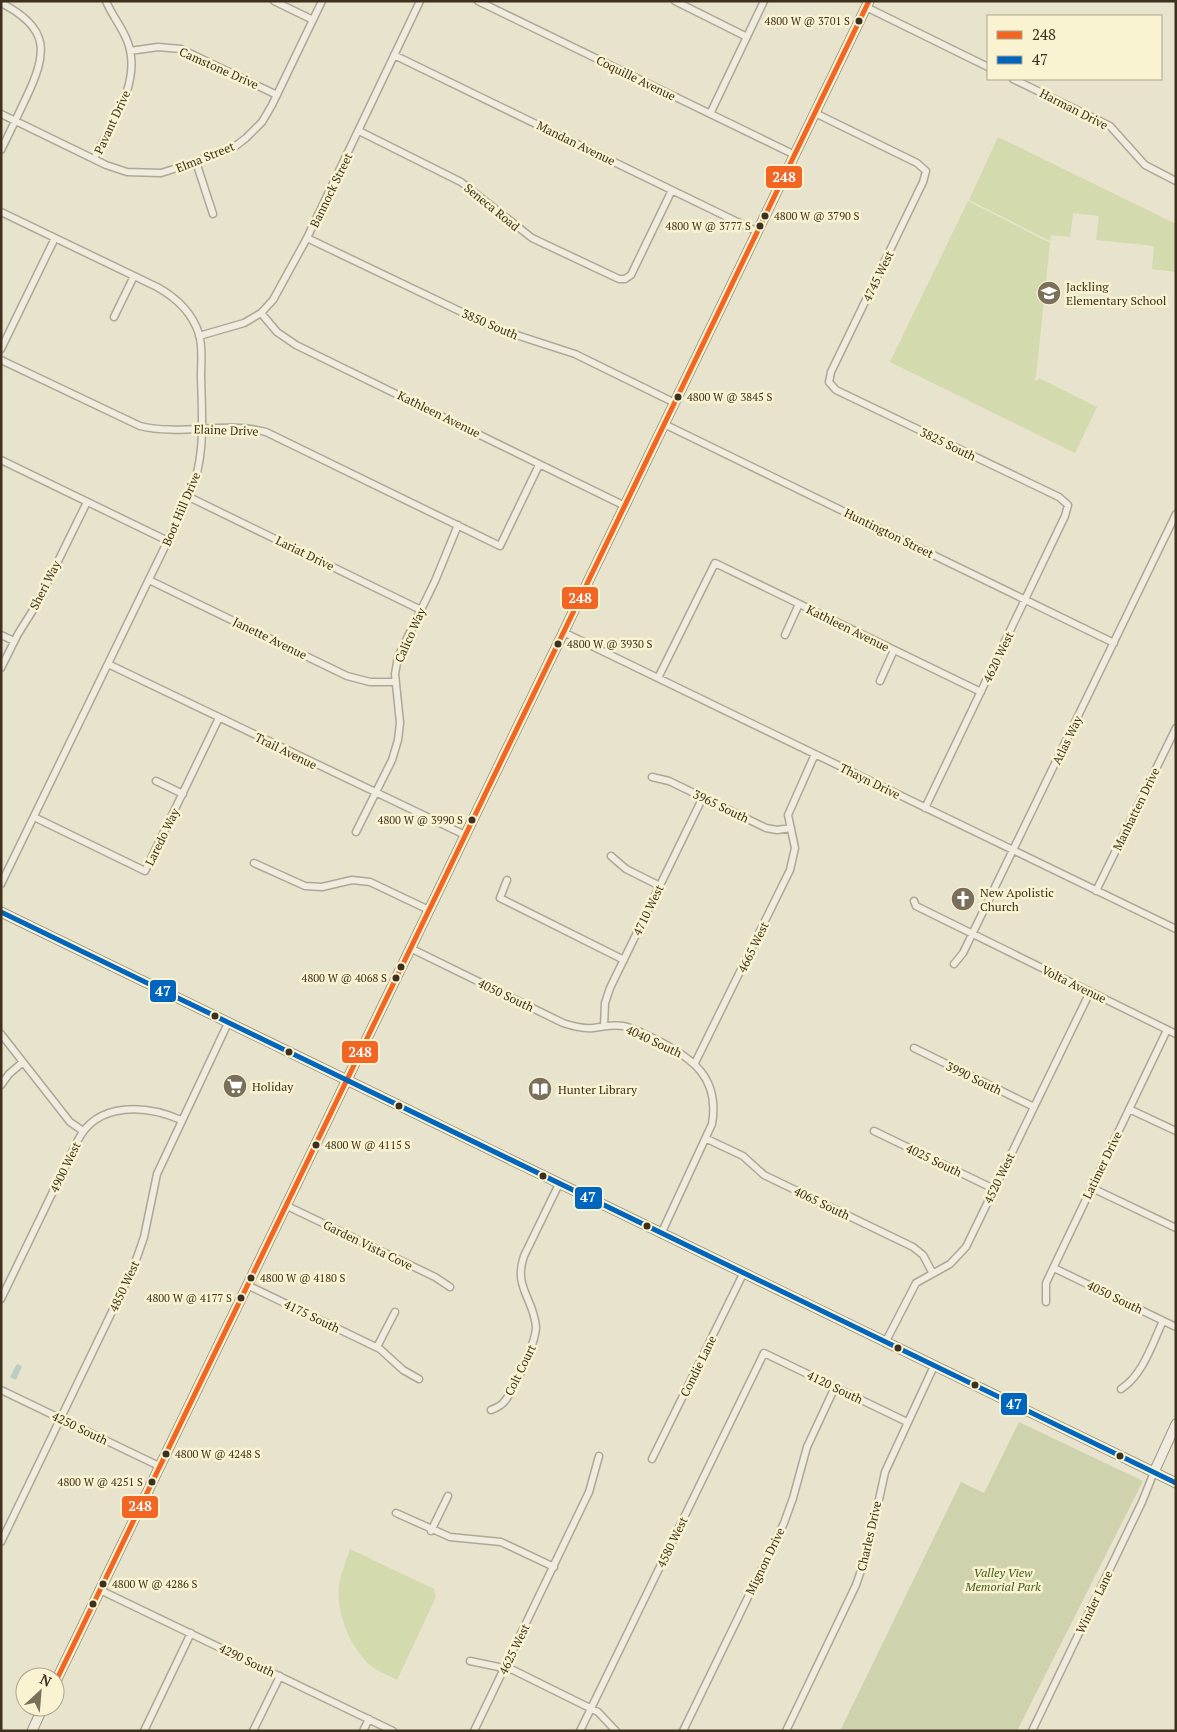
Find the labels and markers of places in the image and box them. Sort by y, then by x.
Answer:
place label: 4800 W @ 3701 S [765,14,850,28]
marker: 4800 W @ 3701 S [854,16,864,26]
place label: 4800 W @ 3790 S [774,209,860,223]
marker: 4800 W @ 3790 S [760,211,770,221]
place label: 4800 W @ 3777 S [666,219,751,233]
marker: 4800 W @ 3777 S [755,221,765,231]
place label: Jackling Elementary School [1066,279,1167,308]
school or university icon: Jackling Elementary School [1036,280,1062,306]
place label: 4800 W @ 3845 S [687,390,773,404]
marker: 4800 W @ 3845 S [673,392,683,402]
place label: 4800 W @ 3930 S [567,637,653,651]
marker: 4800 W @ 3930 S [553,639,563,649]
place label: 4800 W @ 3990 S [378,813,463,827]
marker: 4800 W @ 3990 S [467,815,477,825]
place label: New Apolistic Church [980,885,1054,914]
church icon: New Apolistic Church [950,886,976,912]
unlabelled marker [396,962,406,972]
place label: 4800 W @ 4068 S [302,971,387,985]
marker: 4800 W @ 4068 S [391,973,401,983]
unlabelled marker [210,1011,220,1021]
unlabelled marker [284,1047,294,1057]
supermarket icon: Holiday [222,1073,248,1099]
library icon: Hunter Library [527,1076,553,1102]
place label: Holiday [252,1079,294,1094]
place label: Hunter Library [558,1082,638,1097]
unlabelled marker [394,1101,404,1111]
place label: 4800 W @ 4115 S [325,1138,411,1152]
marker: 4800 W @ 4115 S [311,1140,321,1150]
unlabelled marker [538,1171,548,1181]
unlabelled marker [642,1221,652,1231]
place label: 4800 W @ 4180 S [260,1271,346,1285]
marker: 4800 W @ 4180 S [246,1273,256,1283]
place label: 4800 W @ 4177 S [147,1291,232,1305]
marker: 4800 W @ 4177 S [236,1293,246,1303]
unlabelled marker [893,1343,903,1353]
unlabelled marker [970,1380,980,1390]
place label: 4800 W @ 4248 S [175,1447,261,1461]
marker: 4800 W @ 4248 S [161,1449,171,1459]
unlabelled marker [1115,1451,1125,1461]
place label: 4800 W @ 4251 S [58,1475,143,1489]
marker: 4800 W @ 4251 S [147,1477,157,1487]
place label: 4800 W @ 4286 S [112,1577,198,1591]
marker: 4800 W @ 4286 S [98,1579,108,1589]
unlabelled marker [88,1599,98,1609]

